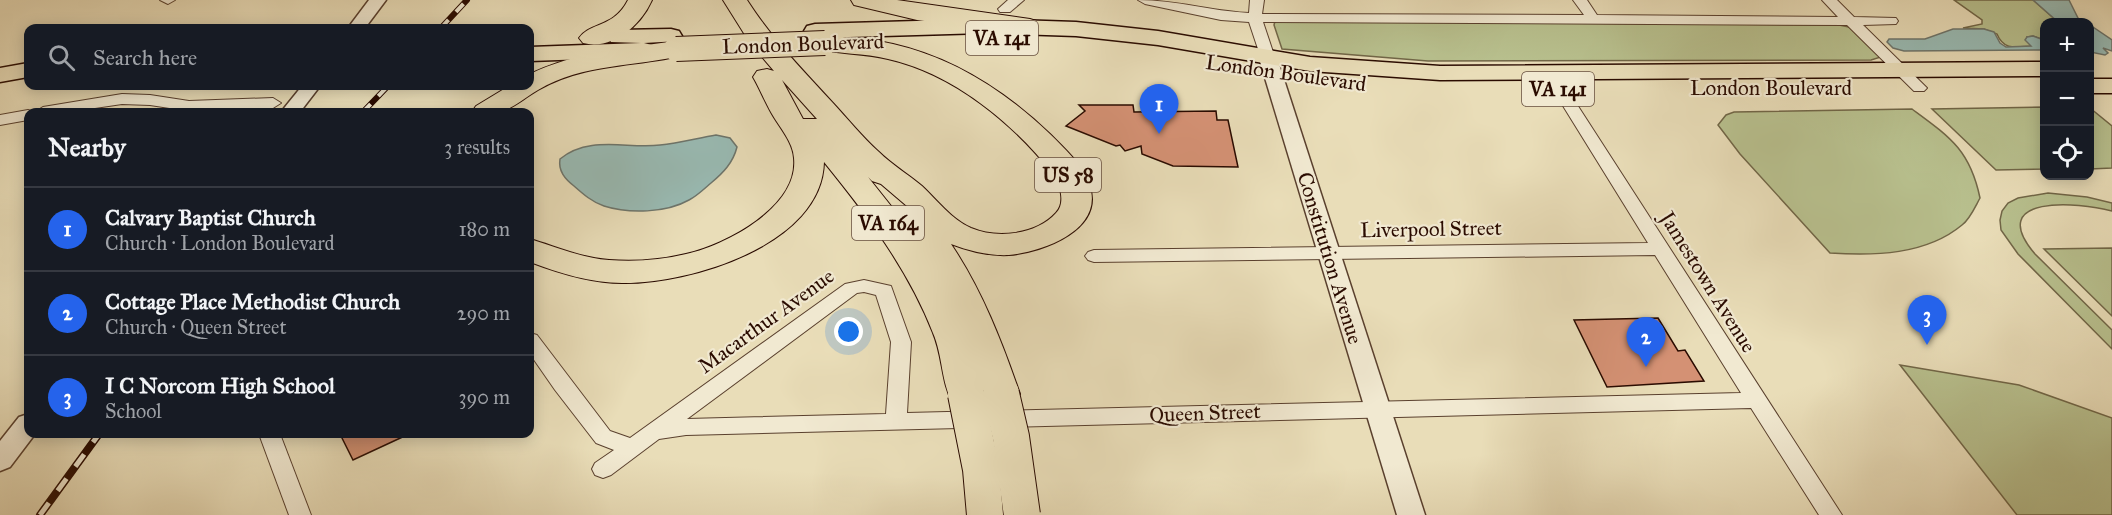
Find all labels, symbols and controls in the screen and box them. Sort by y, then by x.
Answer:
map controls [2040,18,2094,180]
button: + [2040,18,2094,72]
road number: VA 141 [966,21,1038,55]
search box [24,24,534,90]
street label: London Boulevard [722,28,885,60]
icon: search [45,41,78,74]
text: Search here [93,44,197,71]
street label: London Boulevard [1204,49,1369,97]
road number: VA 141 [1522,72,1594,106]
button: − [2040,72,2094,126]
street label: London Boulevard [1690,75,1853,101]
pin: 1 [1140,84,1178,134]
button: locate [2040,126,2094,180]
text: Nearby [48,131,126,163]
text: 3 results [444,135,510,159]
road number: US 58 [1035,158,1101,192]
street label: Constitution Avenue [1291,169,1369,347]
text: Calvary Baptist Church [105,204,316,231]
street label: Jamestown Avenue [1653,205,1762,358]
road number: VA 164 [852,206,924,240]
street label: Liverpool Street [1360,215,1503,243]
text: 1 [64,217,71,241]
text: 180 m [459,217,510,241]
text: Church · London Boulevard [105,231,335,255]
street label: Macarthur Avenue [693,263,839,379]
text: Cottage Place Methodist Church [105,288,400,315]
pin: 3 [1908,296,1946,345]
text: 2 [63,301,72,325]
text: 290 m [457,301,510,325]
text: Church · Queen Street [105,315,287,339]
your location [834,317,863,346]
pin: 2 [1626,318,1666,367]
text: I C Norcom High School [105,372,335,399]
text: 3 [64,385,72,409]
text: 390 m [459,385,510,409]
street label: Queen Street [1149,398,1262,428]
text: School [105,399,162,423]

